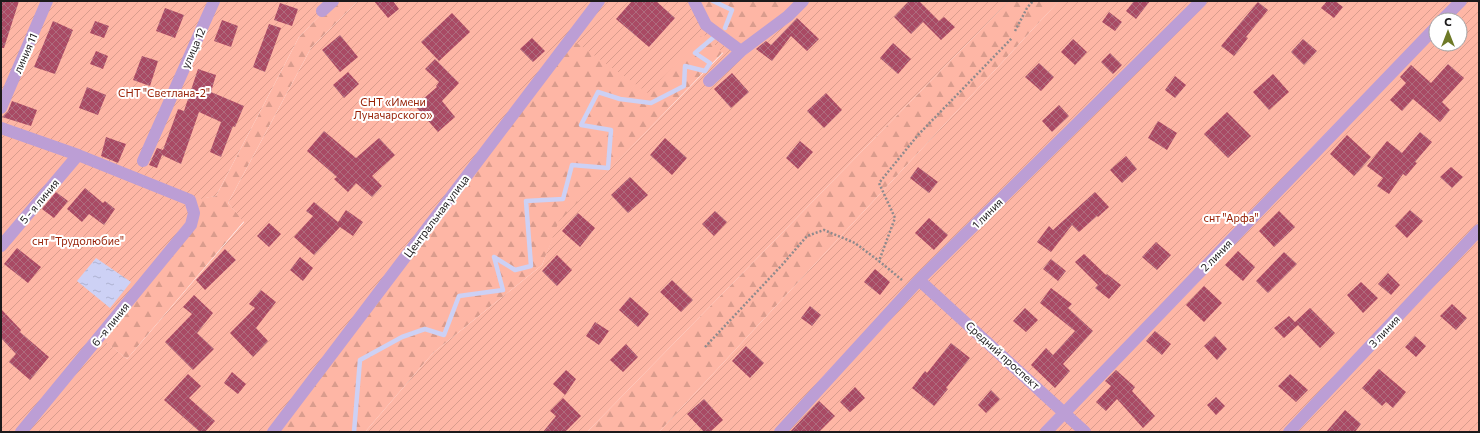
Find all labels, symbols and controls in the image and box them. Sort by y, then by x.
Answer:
north arrow [1428,12,1468,52]
text: С [1444,15,1452,28]
street label: улица 12 [178,26,208,70]
street label: линия 11 [10,31,40,75]
park label: СНТ "Светлана-2" [118,86,210,99]
park label: СНТ «Имени Луначарского» [354,95,432,121]
street label: Центральная улица [401,172,471,260]
street label: 5 - я линия [17,176,61,226]
street label: 1 линия [969,195,1005,231]
park label: снт "Арфа" [1204,211,1258,224]
park label: снт "Трудолюбие" [32,234,124,247]
street label: 2 линия [1198,236,1234,274]
street label: 6 -я линия [88,300,132,348]
street label: 3 линия [1366,312,1402,350]
street label: Средний проспект [963,318,1043,392]

